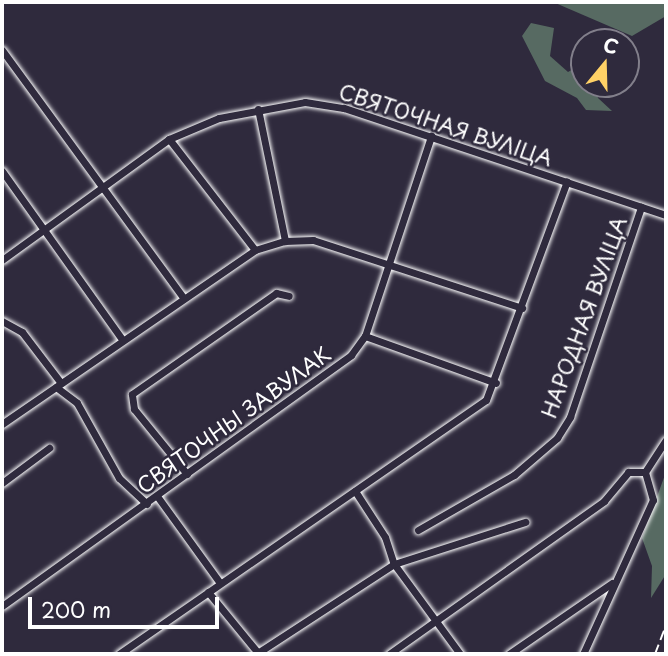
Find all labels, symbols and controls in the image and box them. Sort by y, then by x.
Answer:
north arrow [570,28,640,98]
text: С [600,29,622,61]
street label: СВЯТОЧНАЯ ВУЛІЦА [336,77,556,171]
street label: НАРОДНАЯ ВУЛІЦА [535,213,631,421]
street label: СВЯТОЧНЫ ЗАВУЛАК [131,340,335,498]
scale bar [32,582,222,626]
text: 200 m [41,593,111,625]

